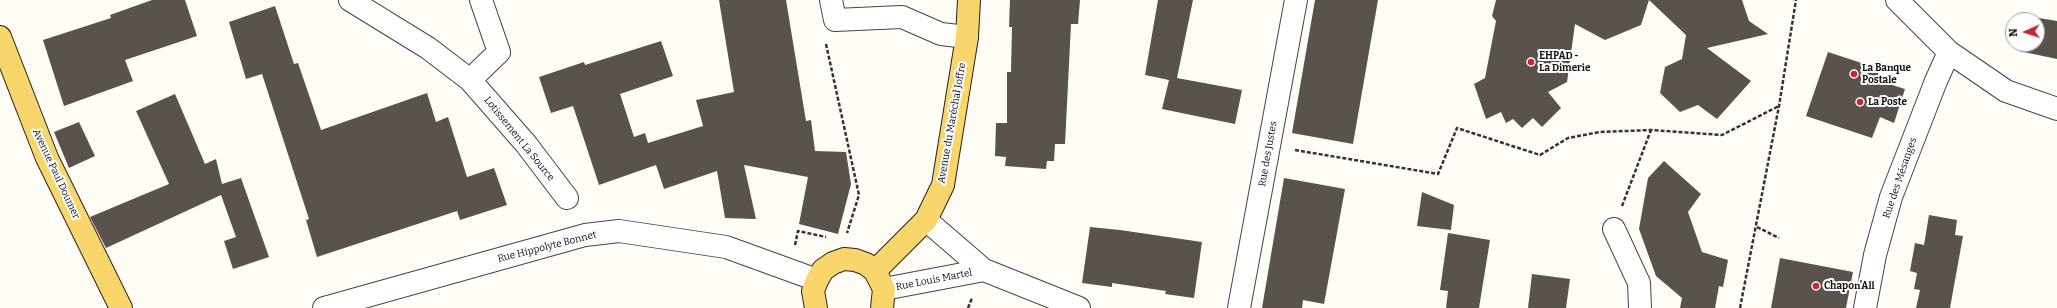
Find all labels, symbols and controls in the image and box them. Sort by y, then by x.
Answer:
north arrow [2005,12,2045,52]
text: N [2007,28,2020,37]
place label: EHPAD - La Dimerie [1539,50,1590,74]
marker: EHPAD - La Dimerie [1526,57,1536,67]
street label: Avenue du Maréchal Joffre [935,62,969,184]
place label: La Banque Postale [1862,62,1911,86]
marker: La Banque Postale [1849,69,1859,79]
street label: Lotissement La Source [481,94,557,184]
place label: La Poste [1868,96,1907,108]
marker: La Poste [1855,97,1865,107]
street label: Rue des Justes [1256,120,1280,188]
street label: Avenue Paul Doumer [30,127,82,221]
street label: Rue des Mésanges [1881,136,1919,220]
street label: Rue Hippolyte Bonnet [496,229,598,265]
street label: Rue Louis Martel [895,267,973,293]
place label: Chapon'All [1824,280,1875,292]
marker: Chapon'All [1811,281,1821,291]

